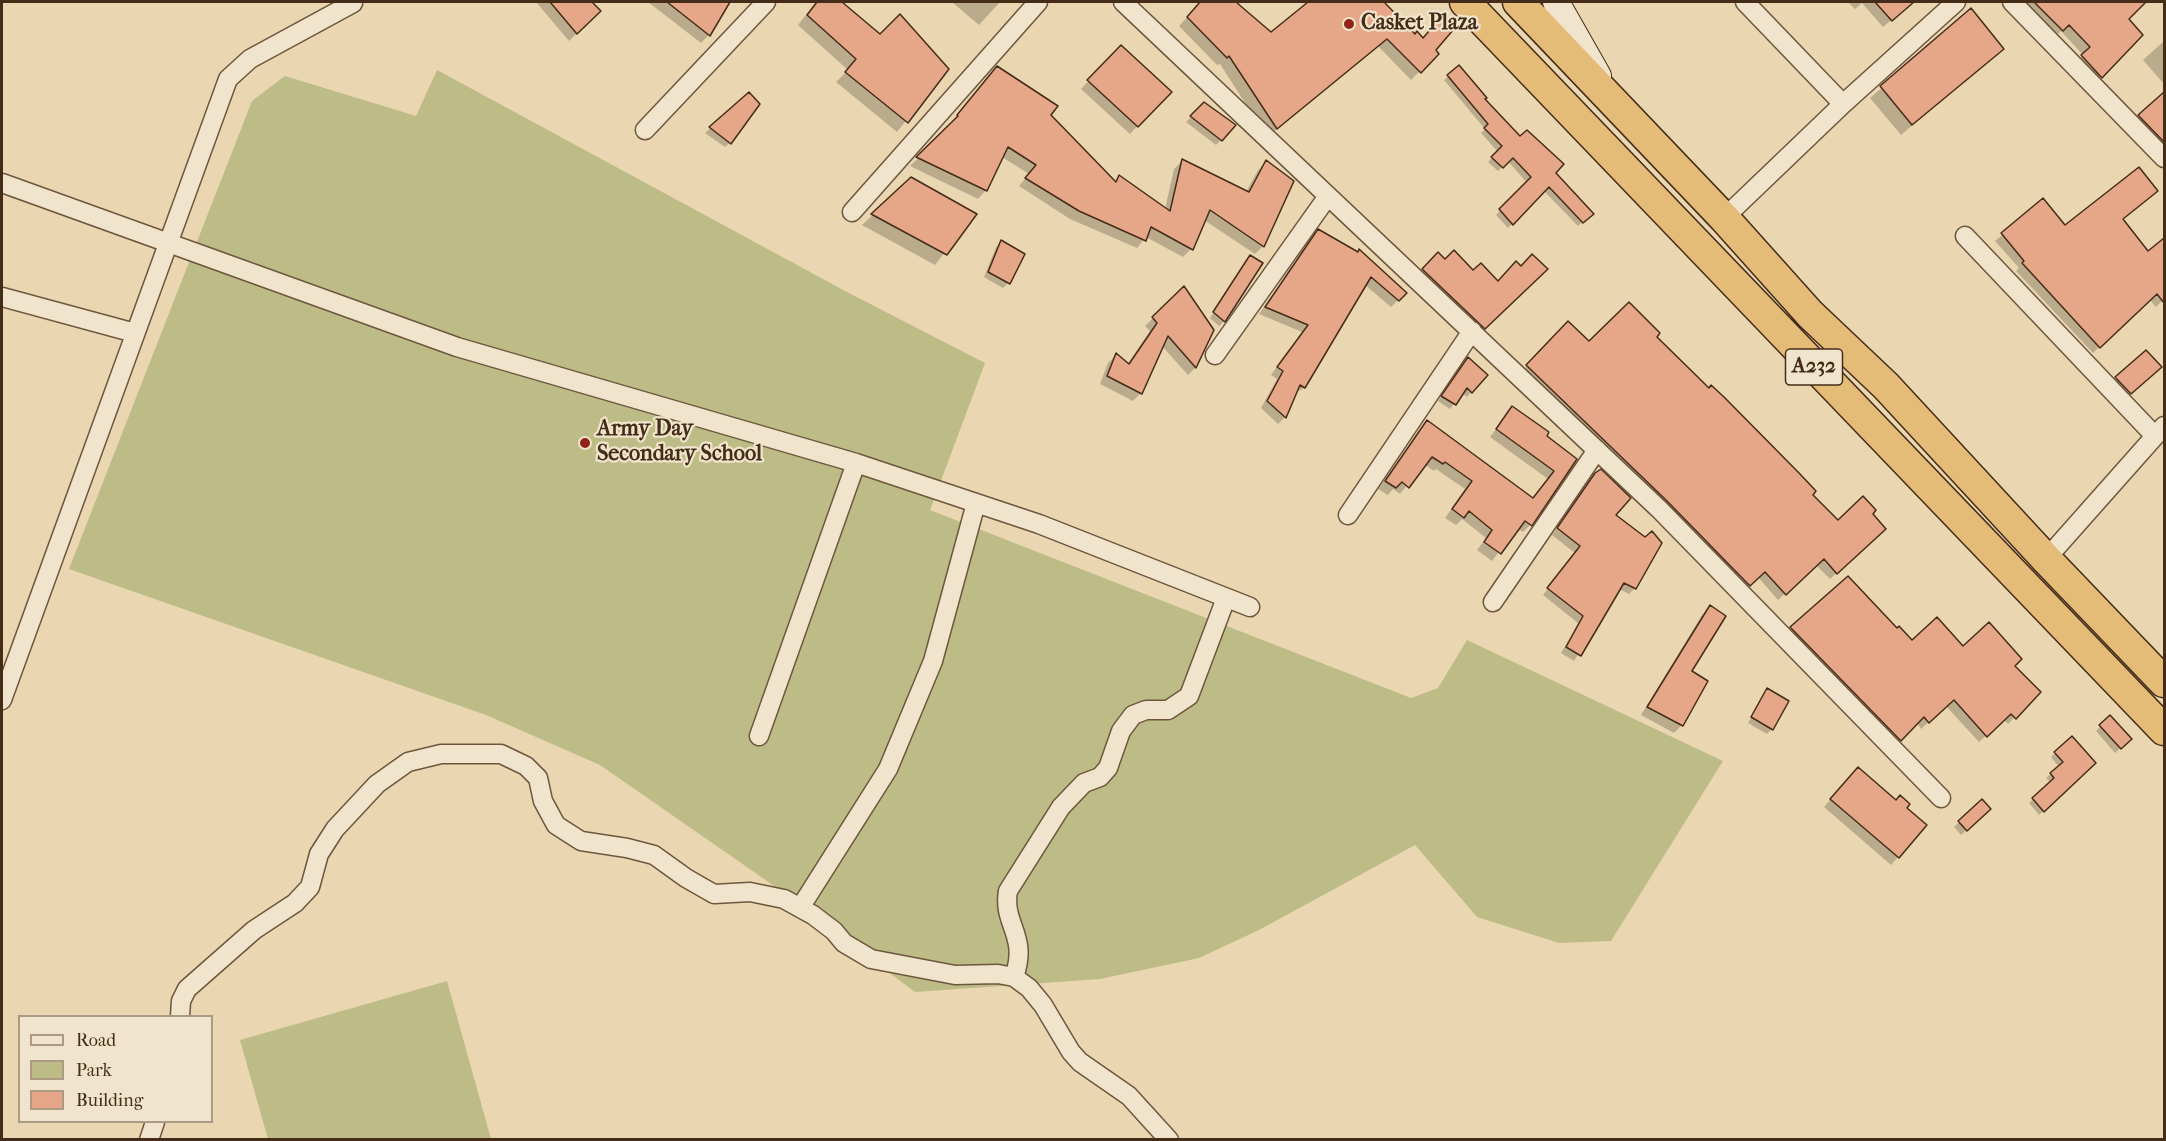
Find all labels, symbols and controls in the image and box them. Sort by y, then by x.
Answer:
place label: Casket Plaza [1361,11,1478,37]
marker: Casket Plaza [1342,17,1356,31]
road number: A232 [1786,349,1842,385]
place label: Army Day Secondary School [597,417,762,469]
marker: Army Day Secondary School [578,436,592,450]
legend [18,1015,213,1123]
text: Road [76,1030,116,1051]
text: Park [76,1060,112,1081]
text: Building [76,1090,143,1111]

